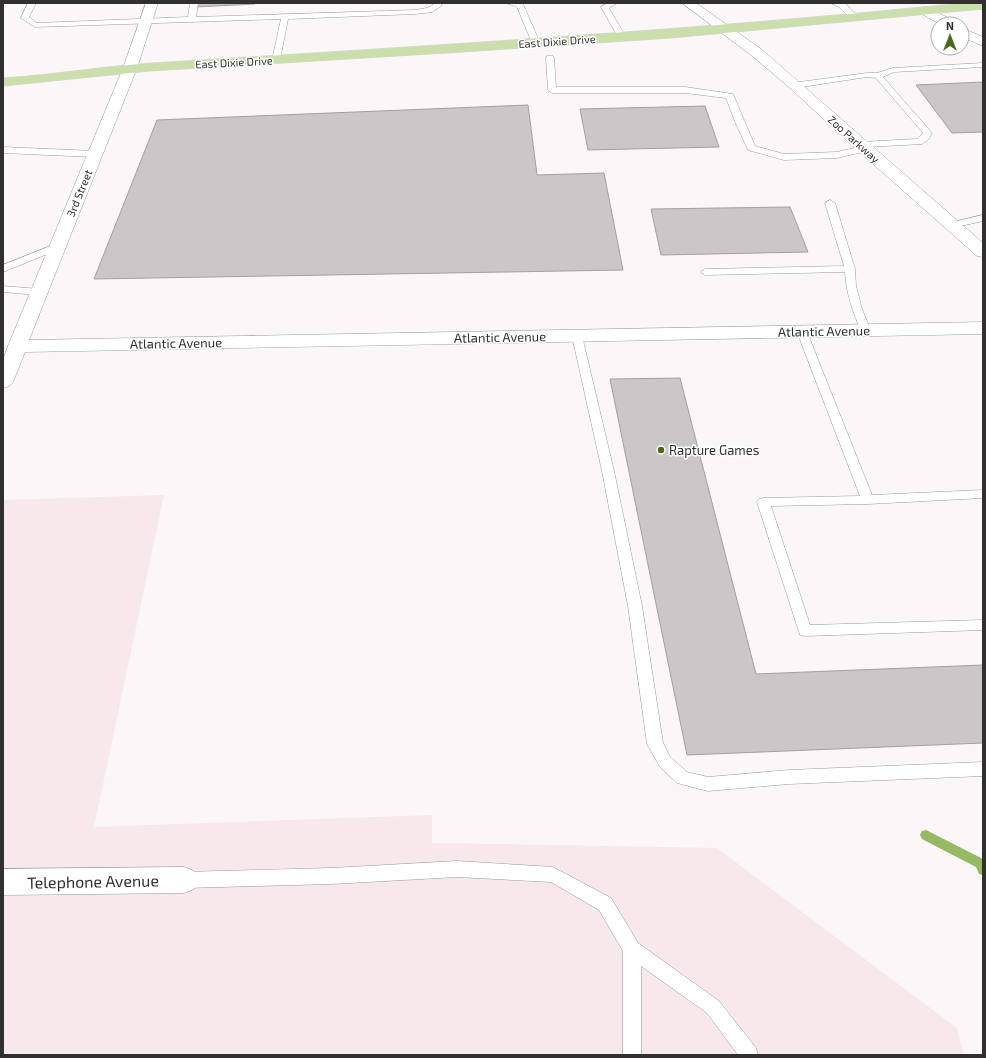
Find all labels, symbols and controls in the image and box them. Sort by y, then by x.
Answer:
north arrow [930,16,970,56]
text: N [946,19,954,32]
street label: East Dixie Drive [518,32,596,50]
street label: East Dixie Drive [195,53,273,71]
street label: Zoo Parkway [826,113,882,166]
street label: 3rd Street [64,168,94,218]
street label: Atlantic Avenue [778,322,870,340]
street label: Atlantic Avenue [454,328,546,346]
street label: Atlantic Avenue [130,334,222,352]
place label: Rapture Games [669,442,759,458]
marker: Rapture Games [656,445,666,455]
street label: Telephone Avenue [27,870,159,892]

